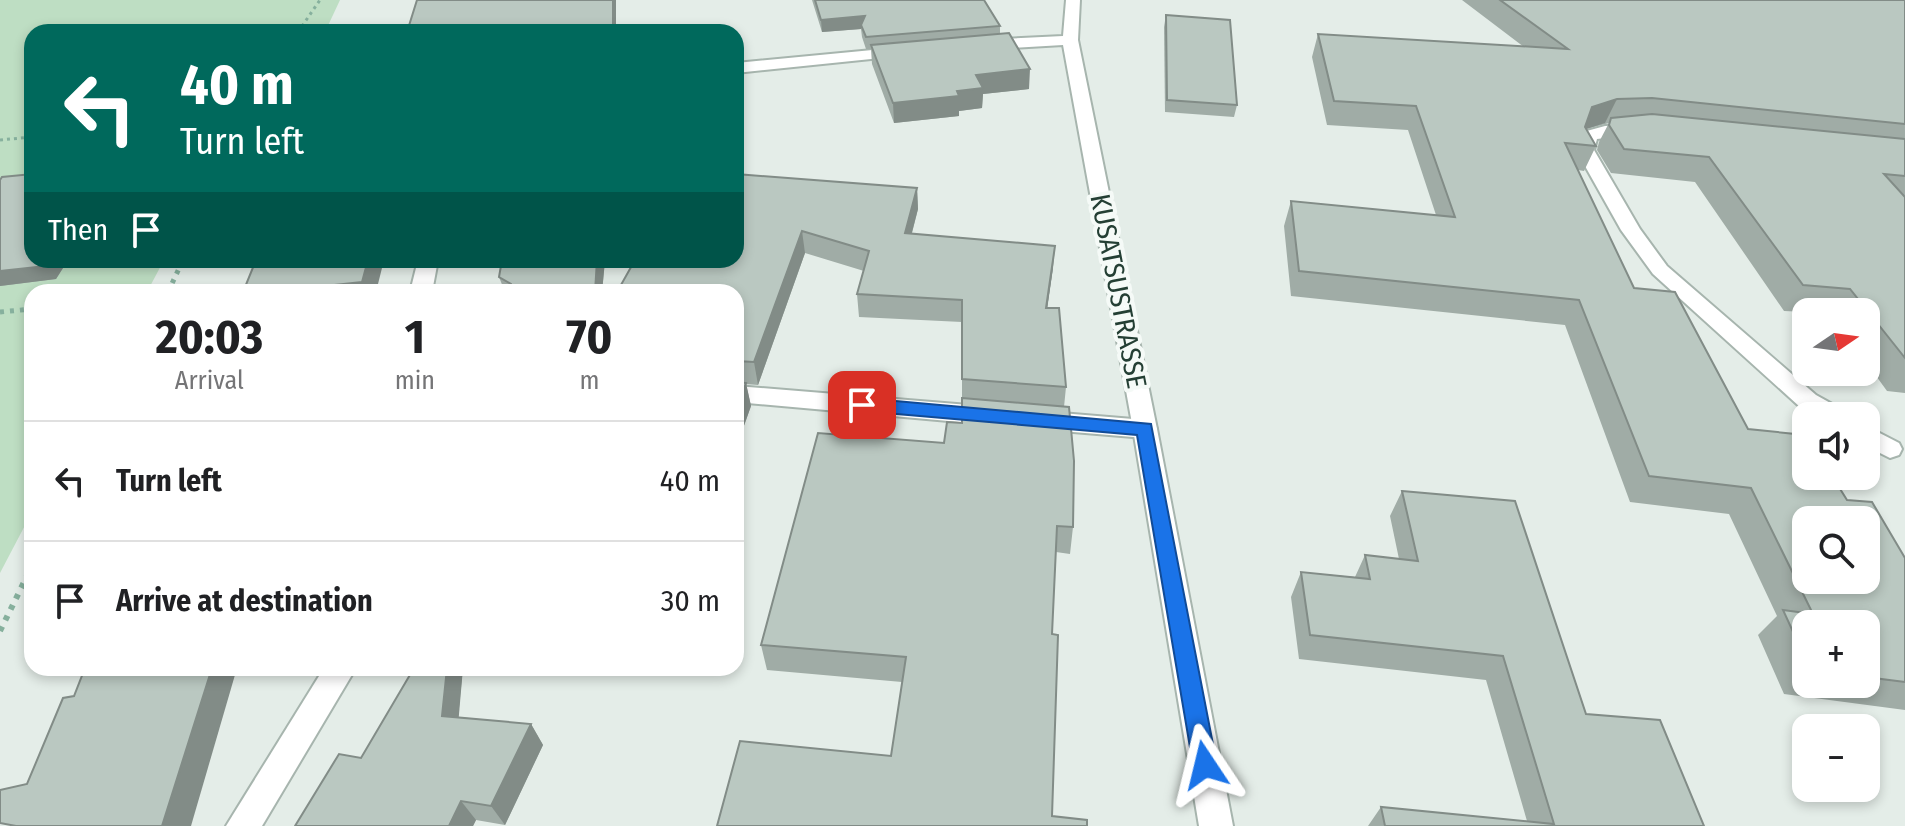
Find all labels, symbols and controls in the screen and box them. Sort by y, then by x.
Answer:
text: 40 m [180,52,294,119]
icon: left [48,56,152,160]
text: Turn left [180,120,304,164]
street label: KUSATSUSTRASSE [1083,191,1154,391]
icon: arrive [124,208,168,252]
text: Then [48,212,108,248]
north arrow [1792,298,1880,386]
map controls [1792,298,1880,802]
text: 20:03 [155,308,263,366]
text: 1 [405,308,425,366]
text: 70 [566,308,613,366]
text: Arrival [175,365,244,396]
text: min [395,365,435,396]
text: m [579,365,599,396]
pin [828,371,896,439]
icon: arrive [840,383,884,427]
button: sound [1792,402,1880,490]
icon: left [48,459,92,503]
text: Turn left [116,463,222,499]
text: 40 m [660,463,720,499]
button: search [1792,506,1880,594]
icon: arrive [48,579,92,623]
text: Arrive at destination [116,583,373,619]
text: 30 m [661,583,720,619]
button: + [1792,610,1880,698]
button: − [1792,714,1880,802]
position arrow [1163,723,1247,807]

